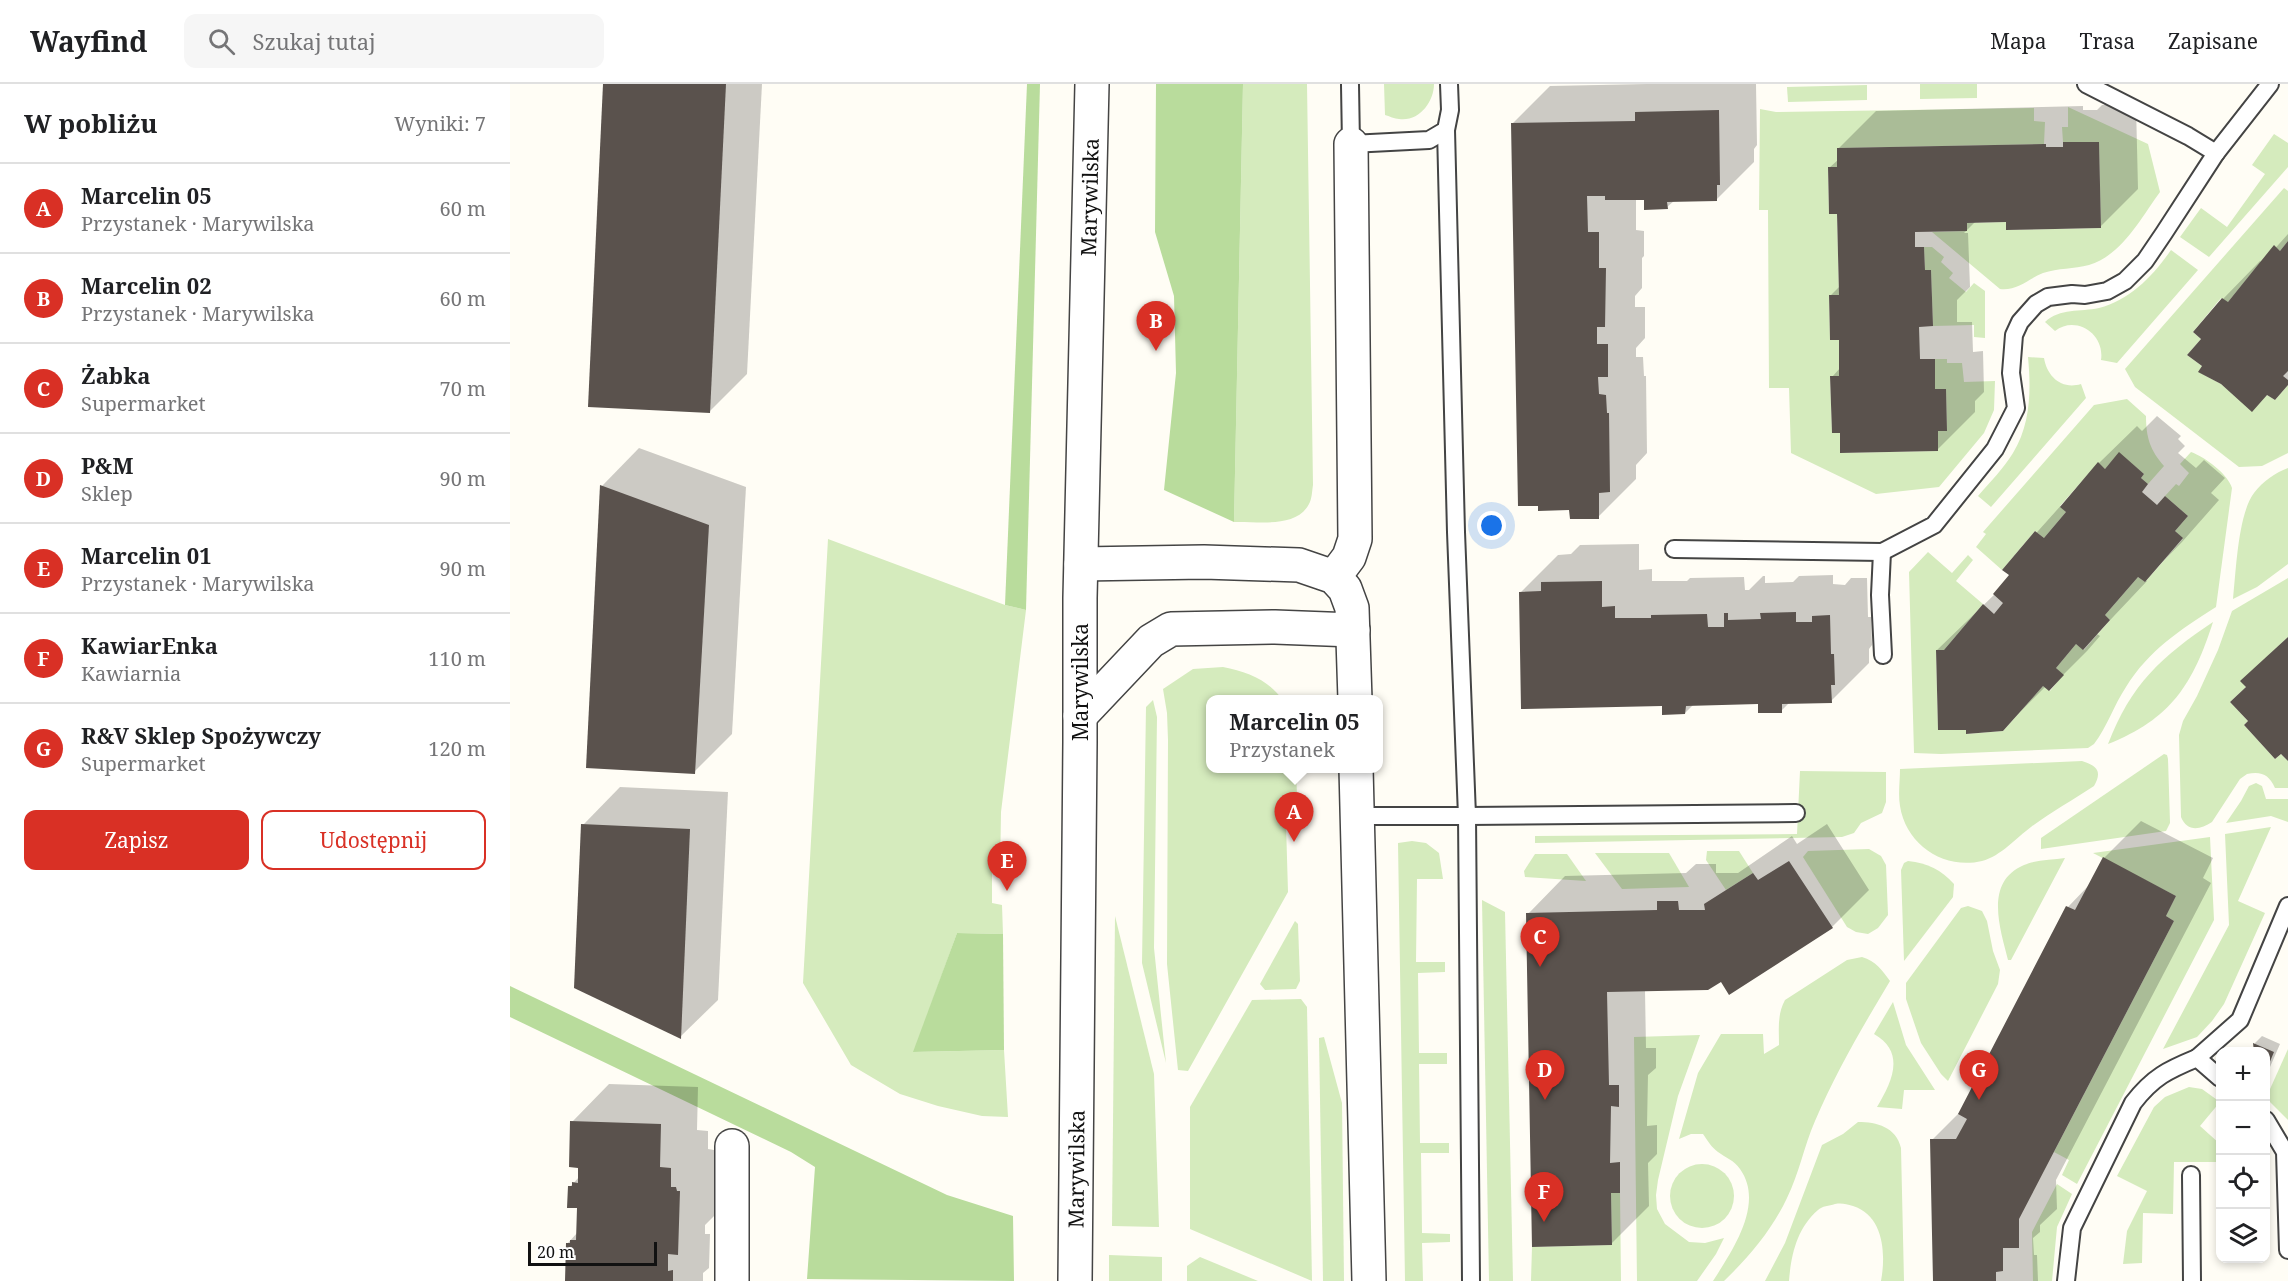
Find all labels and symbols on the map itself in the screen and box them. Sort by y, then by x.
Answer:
street label: Marywilska [1074,138,1105,257]
pin: B [1136,302,1176,351]
your location [1477,511,1506,540]
street label: Marywilska [1066,623,1094,741]
pin: A [1274,792,1314,842]
pin: E [988,842,1026,891]
pin: C [1520,918,1560,967]
pin: D [1526,1050,1564,1100]
pin: G [1960,1050,1998,1100]
street label: Marywilska [1061,1110,1091,1228]
pin: F [1524,1172,1564,1222]
scale bar [528,1239,657,1266]

